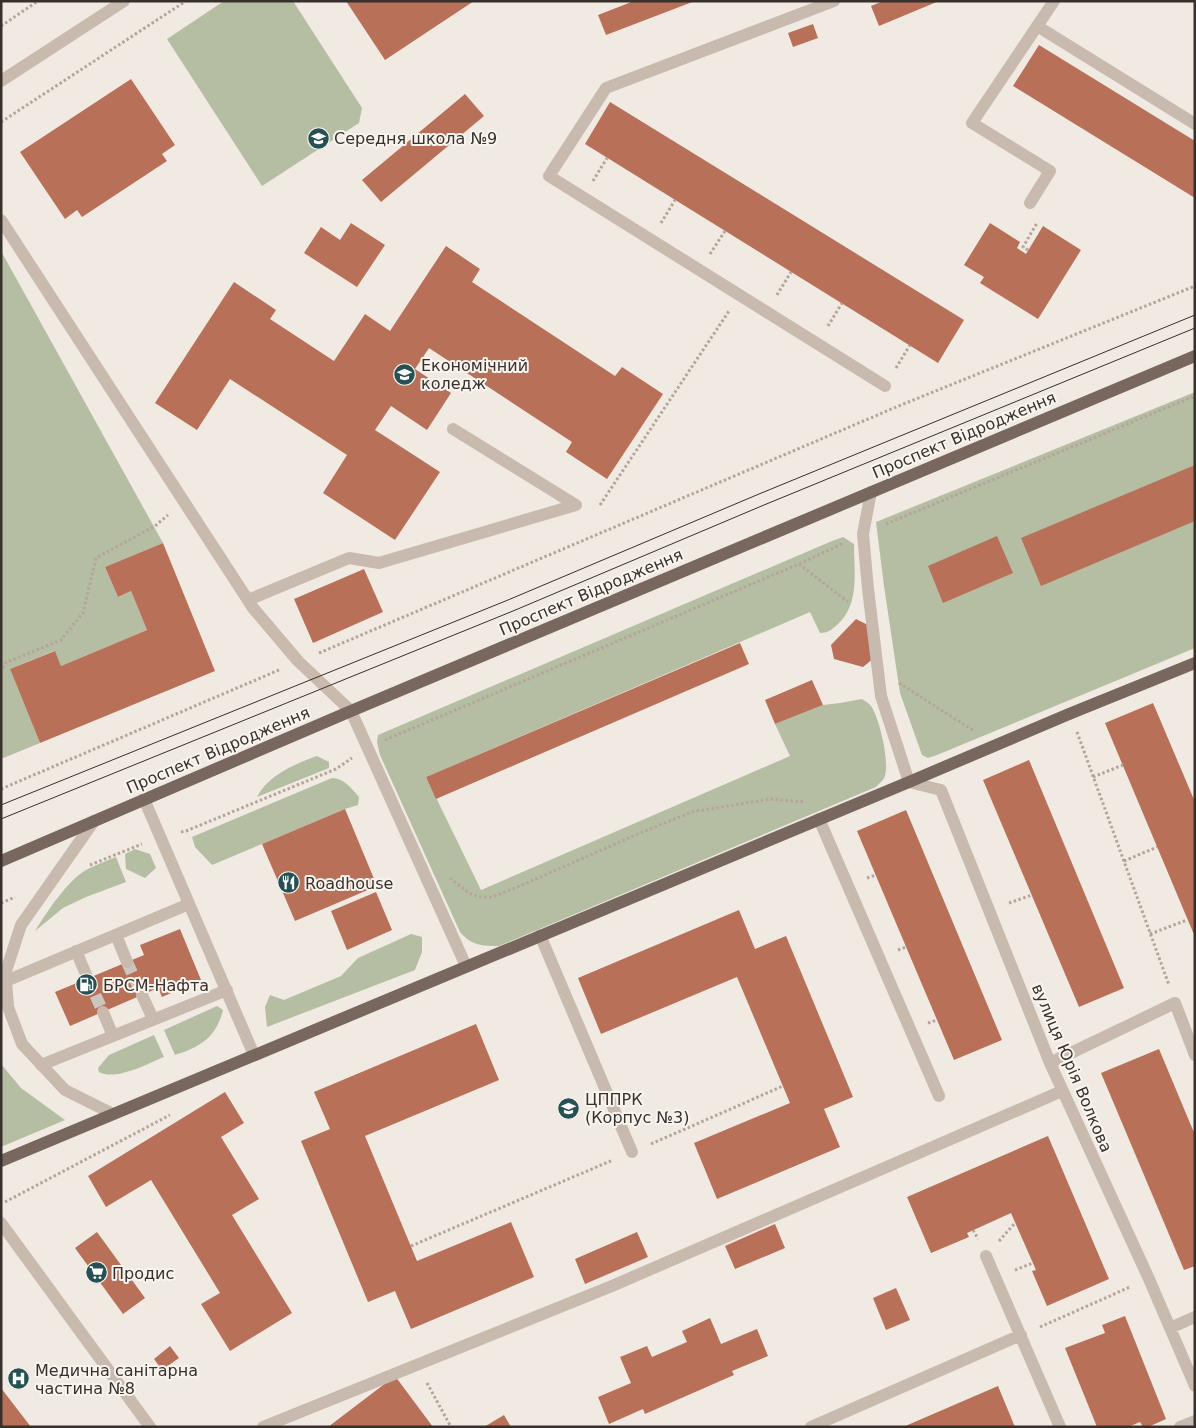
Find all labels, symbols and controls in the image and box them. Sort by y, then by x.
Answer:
school or university icon: Середня школа №9 [306,126,330,150]
place label: Середня школа №9 [334,129,497,148]
place label: Економічний коледж [421,356,528,393]
school or university icon: Економічний коледж [393,362,417,386]
street label: Проспект Відродження [869,388,1059,482]
street label: Проспект Відродження [496,545,686,639]
street label: Проспект Відродження [123,703,313,797]
restaurant icon: Roadhouse [277,871,301,895]
place label: Roadhouse [305,874,393,893]
fuel station icon: БРСМ-Нафта [75,973,99,997]
place label: БРСМ-Нафта [103,976,209,995]
street label: вулиця Юрія Волкова [1028,981,1116,1155]
place label: ЦППРК (Корпус №3) [585,1090,689,1127]
school or university icon: ЦППРК (Корпус №3) [557,1096,581,1120]
supermarket icon: Продис [84,1261,108,1285]
place label: Продис [112,1264,174,1283]
place label: Медична санітарна частина №8 [35,1361,198,1398]
hospital icon: Медична санітарна частина №8 [7,1367,31,1391]

